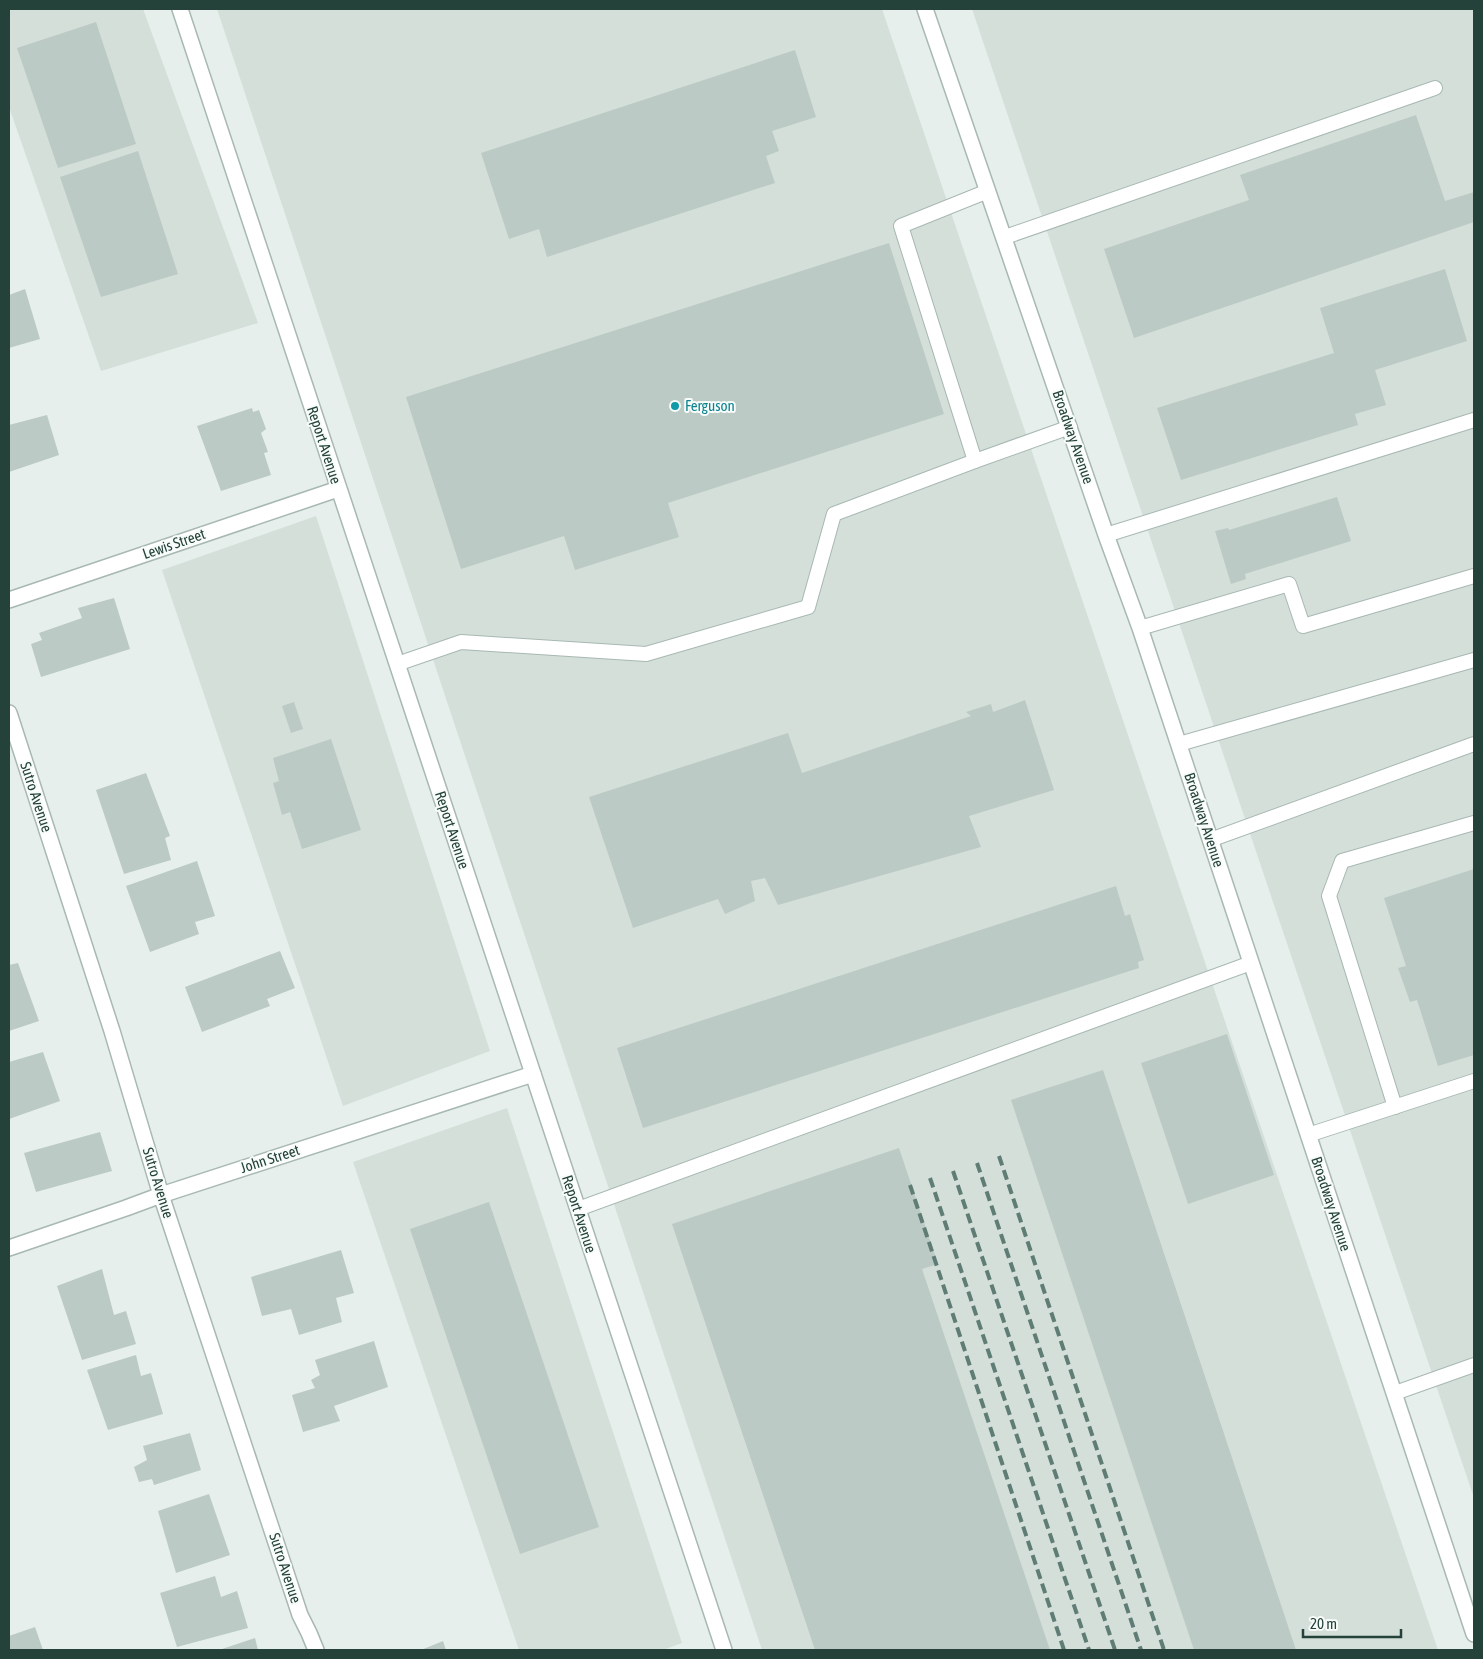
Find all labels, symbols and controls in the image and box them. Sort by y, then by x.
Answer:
street label: Broadway Avenue [1049,388,1098,486]
place label: Ferguson [685,397,735,414]
marker: Ferguson [669,400,681,412]
street label: Report Avenue [304,404,345,486]
street label: Lewis Street [140,525,207,562]
street label: Sutro Avenue [17,760,56,834]
street label: Broadway Avenue [1181,771,1228,869]
street label: Report Avenue [432,789,473,871]
street label: John Street [238,1141,302,1176]
street label: Sutro Avenue [140,1146,177,1220]
street label: Broadway Avenue [1308,1155,1355,1253]
street label: Report Avenue [559,1173,600,1255]
street label: Sutro Avenue [266,1531,305,1605]
scale bar [1303,1606,1400,1638]
text: 20 m [1310,1615,1337,1632]

